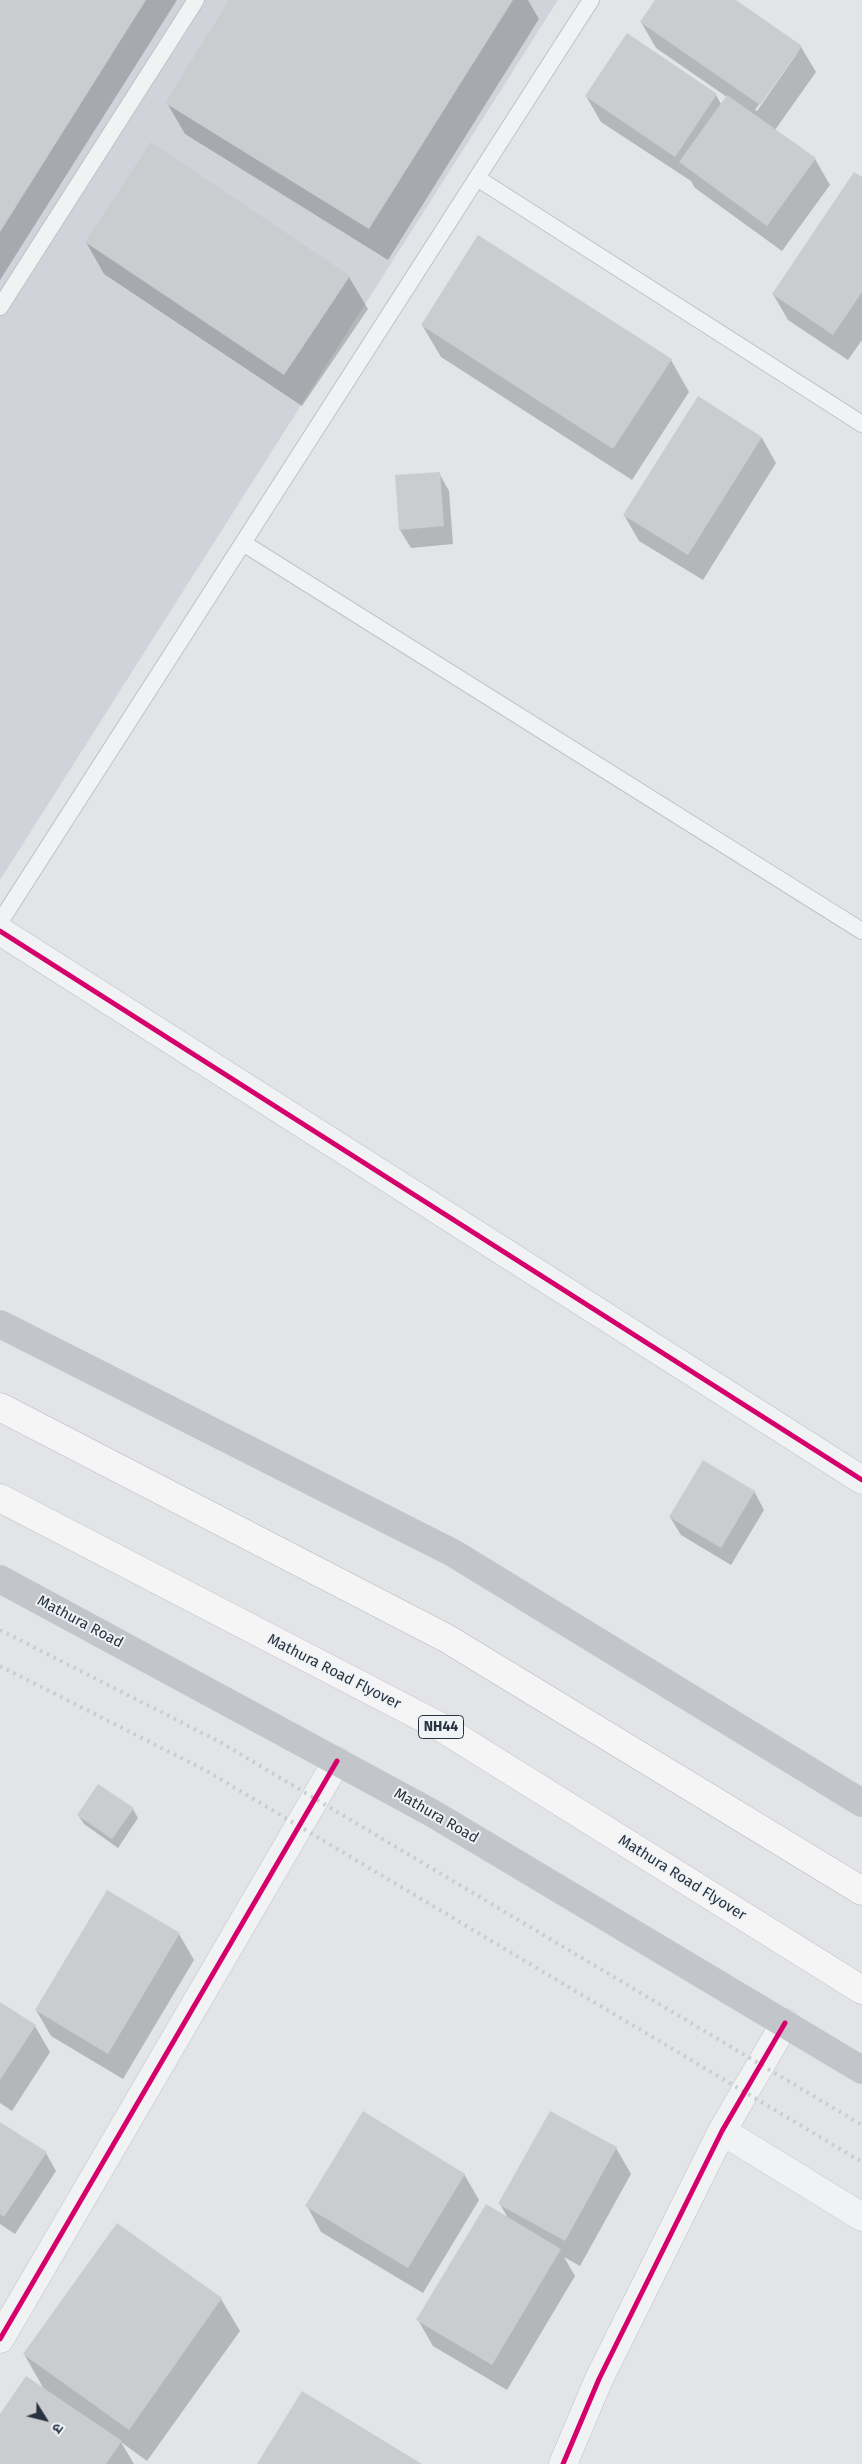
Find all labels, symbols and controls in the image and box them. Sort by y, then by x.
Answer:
street label: Mathura Road [34,1592,126,1652]
street label: Mathura Road Flyover [264,1631,404,1713]
road number: NH44 [418,1715,464,1738]
street label: Mathura Road [390,1785,482,1847]
street label: Mathura Road Flyover [615,1831,749,1925]
north arrow [20,2394,70,2444]
text: उ [48,2420,67,2436]

